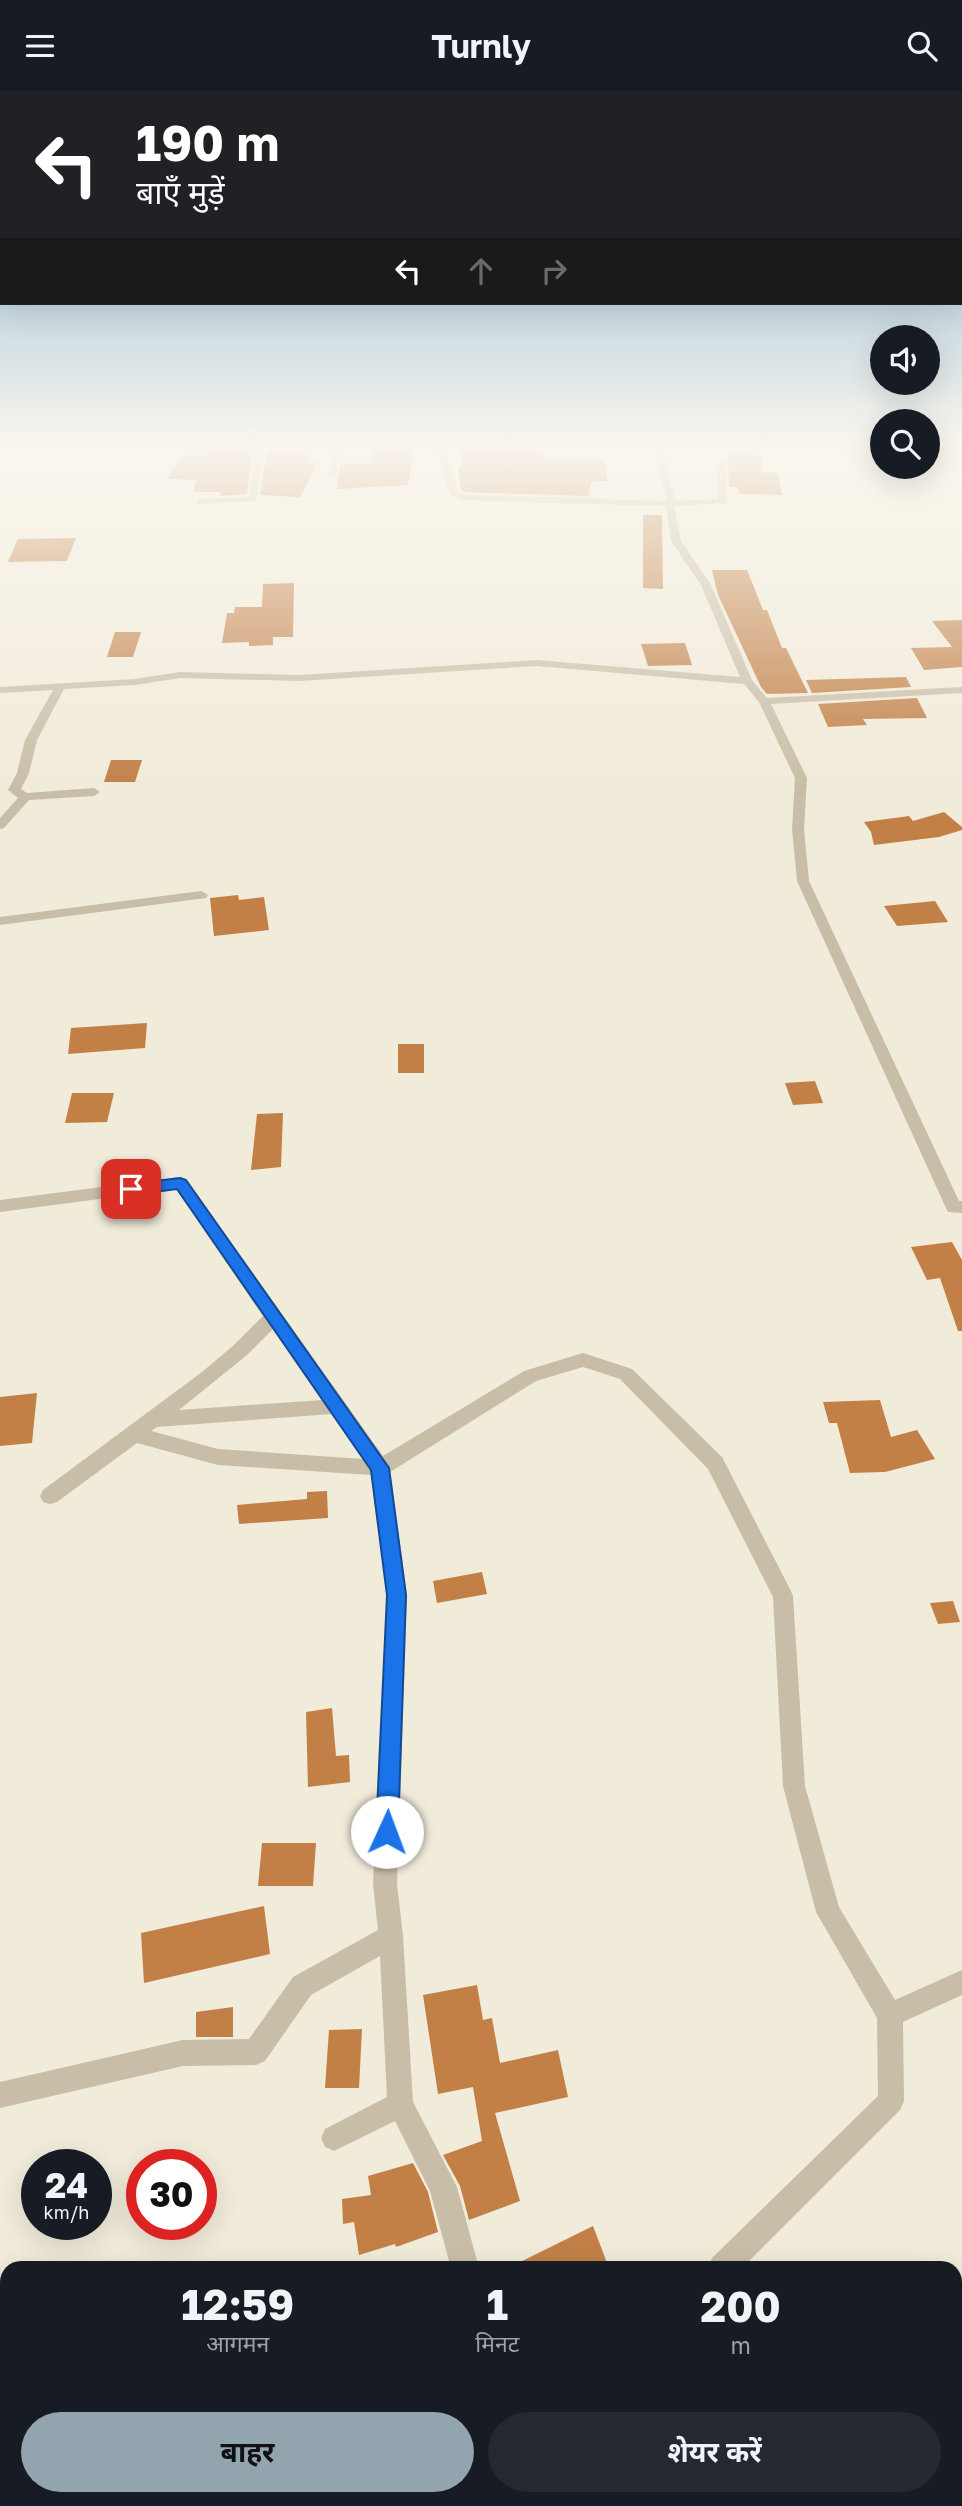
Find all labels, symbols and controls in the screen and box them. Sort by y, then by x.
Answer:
icon: menu [21,27,59,65]
text: Turnly [431,27,531,65]
icon: search [903,27,941,65]
text: 190 m [136,113,279,172]
icon: left [21,119,112,210]
text: बाएँ मुड़ें [136,173,225,211]
icon: left [389,252,427,290]
icon: ahead [462,252,500,290]
icon: right [535,252,573,290]
map controls [870,325,940,479]
button: sound [870,325,940,395]
button: search [870,409,940,479]
pin [101,1159,161,1219]
icon: arrive [112,1170,150,1208]
position arrow [350,1795,424,1869]
speed limit sign: 30 [126,2149,217,2240]
text: 24 [45,2164,88,2206]
text: km/h [44,2201,89,2223]
text: 12:59 [181,2279,294,2329]
text: 1 [487,2279,508,2329]
text: 200 [701,2281,781,2331]
text: आगमन [206,2329,269,2357]
text: मिनट [475,2329,519,2357]
text: m [731,2331,751,2359]
button: बाहर [21,2412,474,2492]
button: शेयर करें [488,2412,941,2492]

